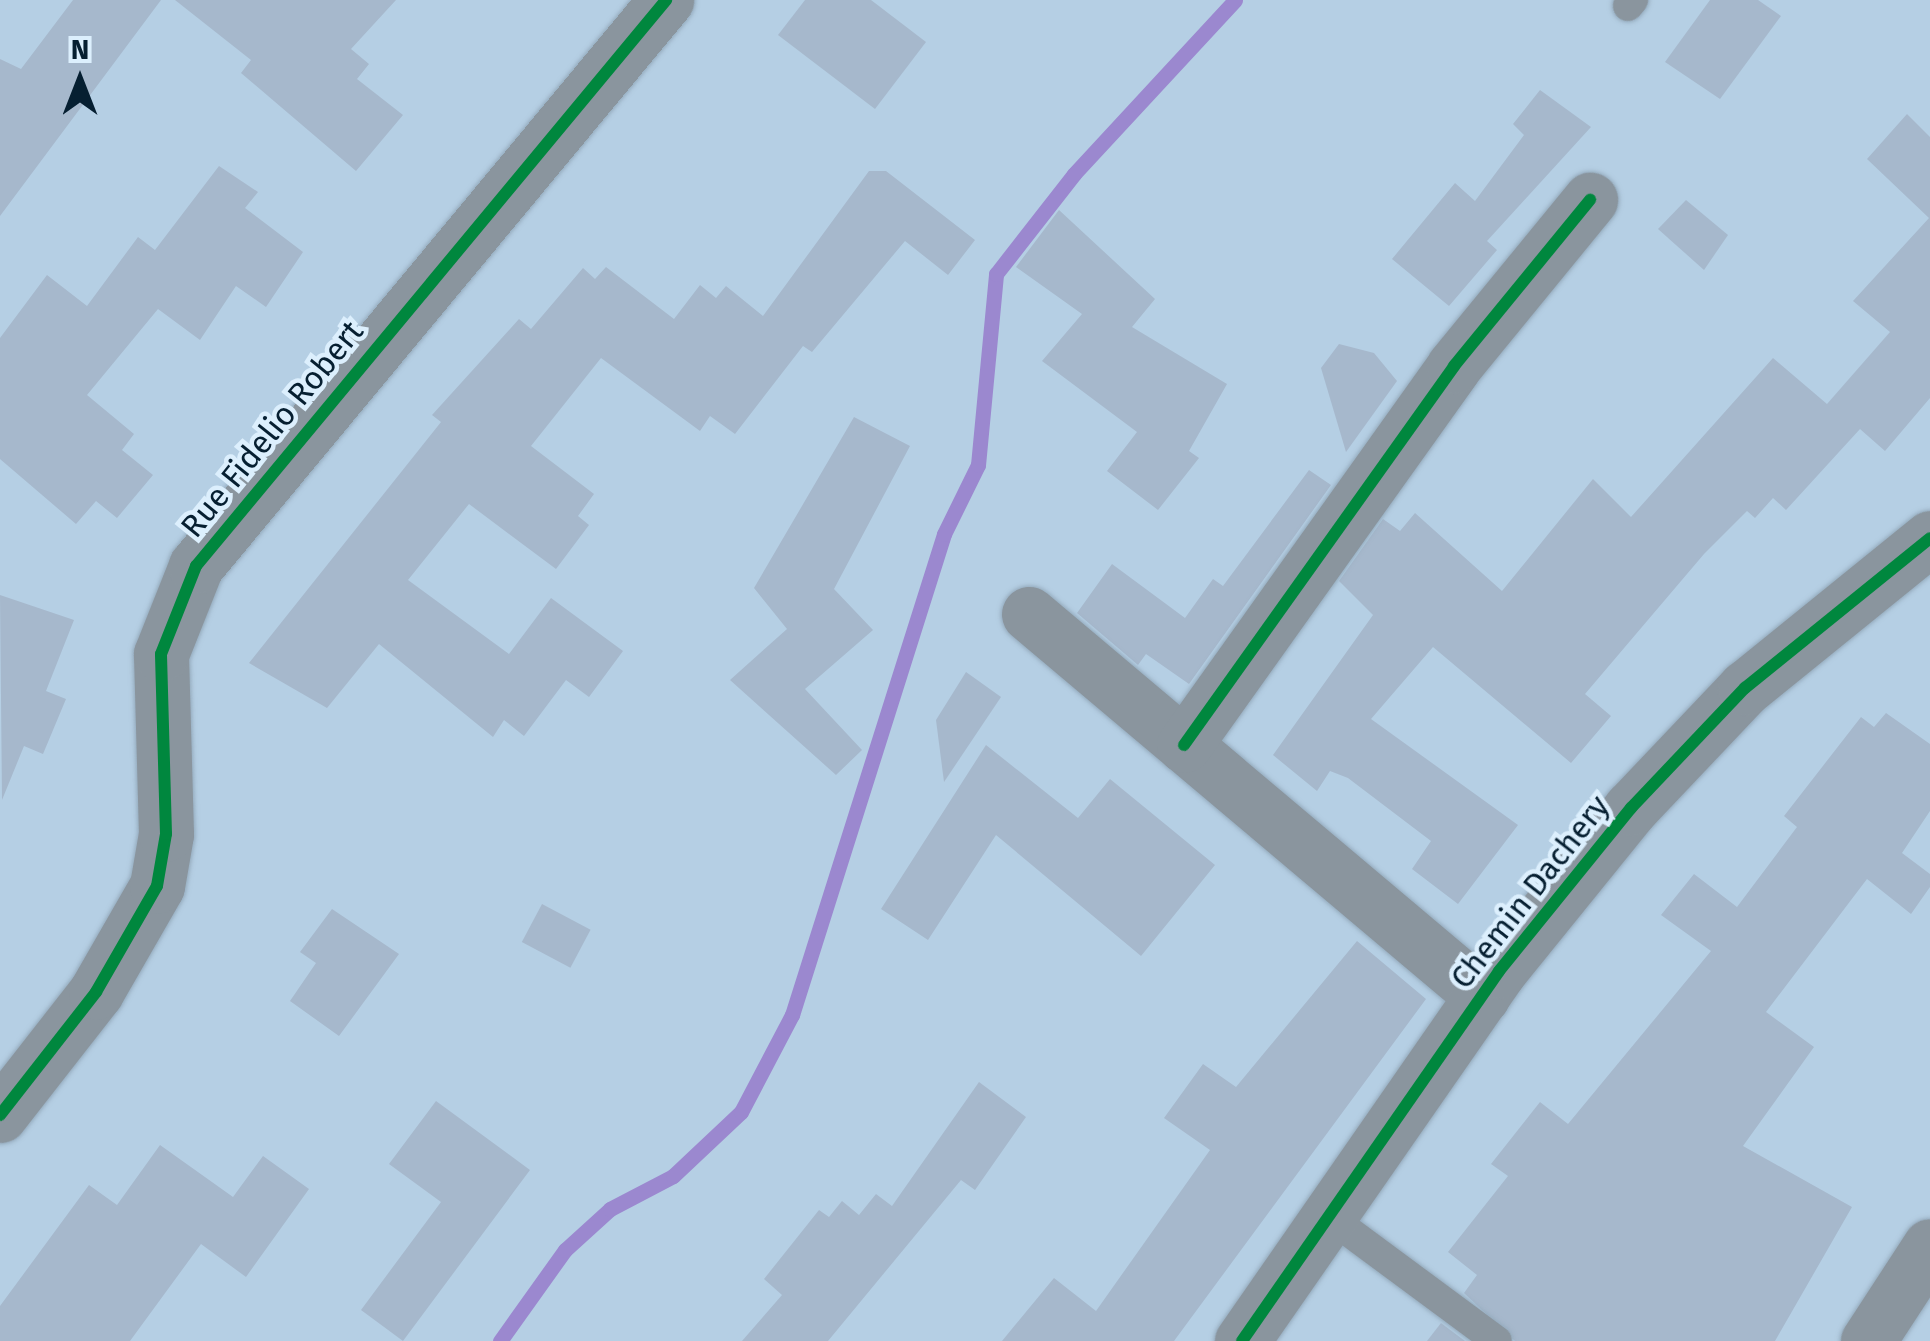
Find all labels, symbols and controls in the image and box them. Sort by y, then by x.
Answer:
north arrow [30,30,130,130]
text: N [71,33,89,66]
street label: Rue Fidelio Robert [173,313,371,545]
street label: Chemin Dachery [1443,788,1617,996]

